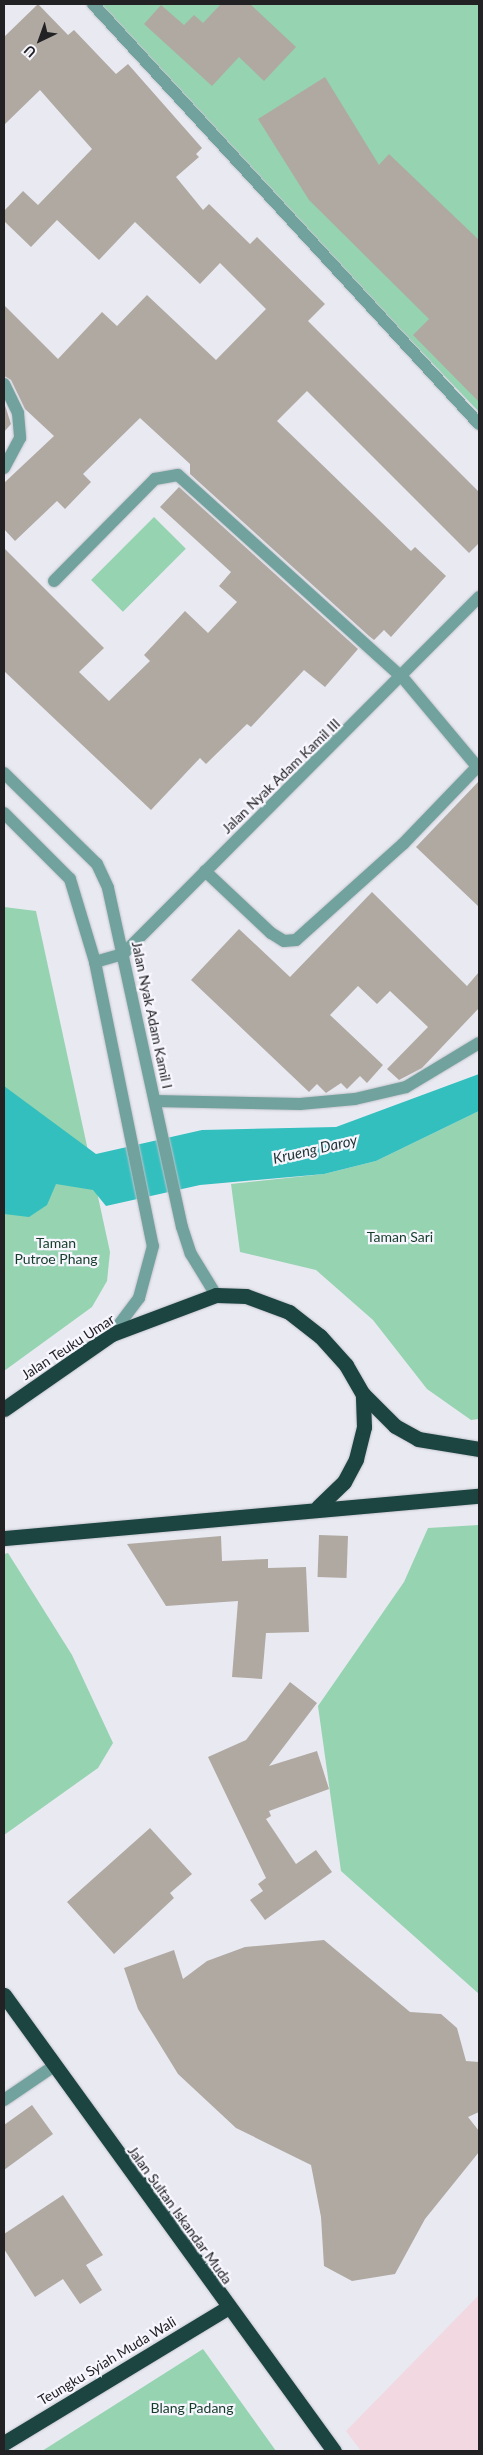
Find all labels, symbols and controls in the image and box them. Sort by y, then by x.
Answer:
north arrow [15,15,65,65]
text: U [20,42,39,61]
street label: Jalan Nyak Adam Kamil III [218,715,344,837]
street label: Jalan Nyak Adam Kamil I [128,940,176,1090]
water label: Krueng Daroy [271,1131,359,1167]
park label: Taman Sari [367,1229,433,1245]
park label: Taman Putroe Phang [14,1235,98,1268]
street label: Jalan Teuku Umar [18,1311,118,1383]
street label: Jalan Sultan Iskandar Muda [124,2143,236,2287]
street label: Teungku Syiah Muda Wali [35,2313,179,2409]
park label: Blang Padang [151,2400,233,2416]

